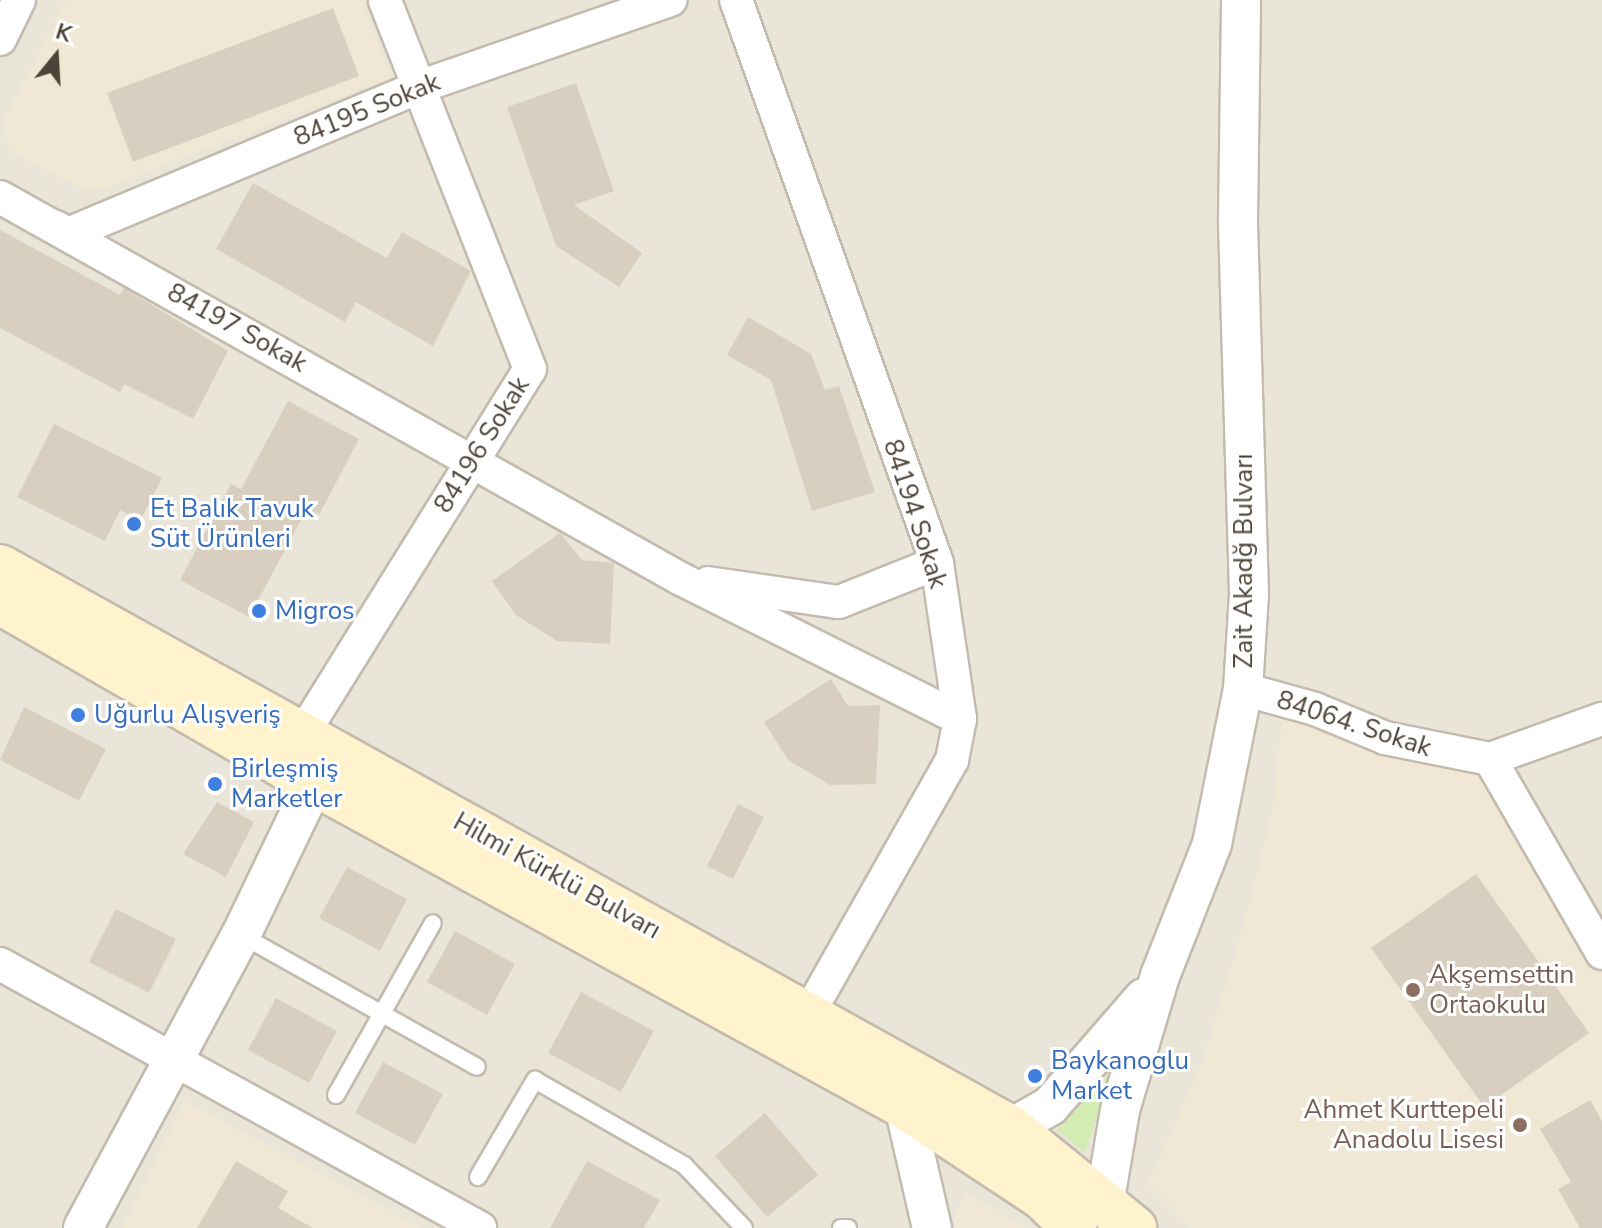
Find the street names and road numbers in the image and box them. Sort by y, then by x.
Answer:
street label: 84195 Sokak [289,67,445,153]
street label: 84197 Sokak [162,277,312,379]
street label: 84196 Sokak [428,371,536,519]
street label: 84194 Sokak [876,436,954,592]
street label: Zait Akadğ Bulvarı [1228,453,1260,669]
street label: 84064. Sokak [1273,684,1435,764]
street label: Hilmi Kürklü Bulvarı [448,806,666,946]

